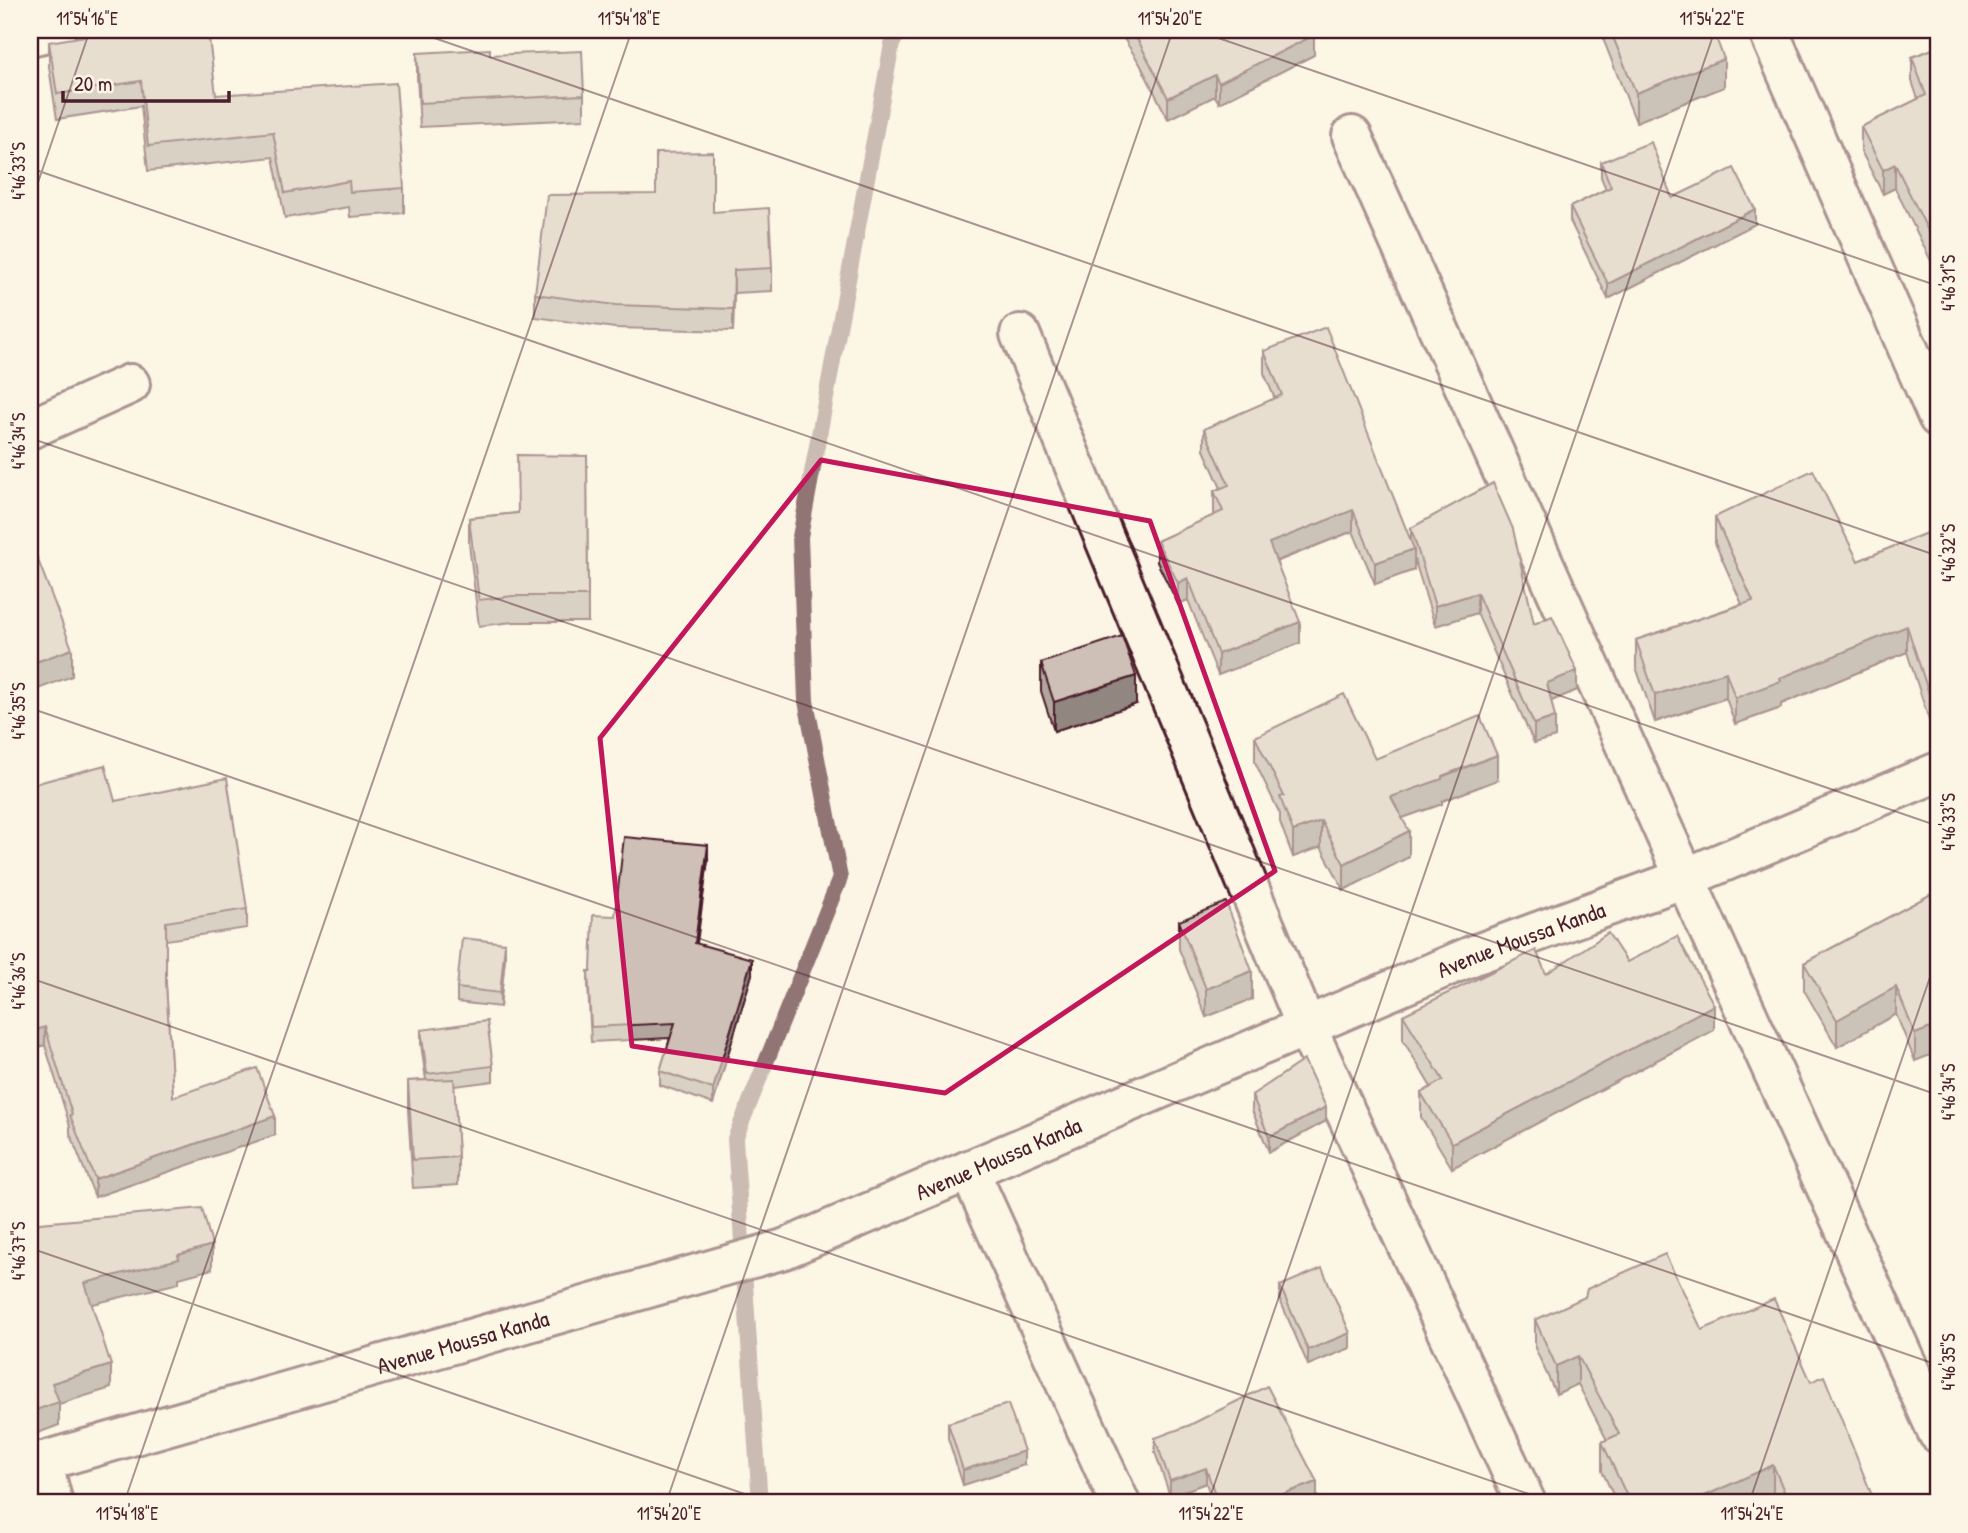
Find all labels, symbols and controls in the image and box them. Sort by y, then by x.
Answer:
text: 11°54'16"E [56,6,118,31]
text: 11°54'18"E [598,6,660,31]
text: 11°54'20"E [1138,6,1202,31]
text: 11°54'22"E [1680,6,1744,31]
scale bar [63,60,229,104]
text: 20 m [74,69,112,98]
text: 4°46'33"S [6,142,31,200]
text: 4°46'31"S [1936,255,1961,311]
text: 4°46'34"S [6,413,31,469]
text: 4°46'32"S [1936,524,1961,582]
text: 4°46'35"S [6,682,31,740]
text: 4°46'33"S [1936,793,1961,851]
street label: Avenue Moussa Kanda [1432,893,1609,985]
text: 4°46'36"S [6,953,31,1009]
text: 4°46'34"S [1936,1064,1961,1120]
street label: Avenue Moussa Kanda [910,1109,1086,1207]
text: 4°46'37"S [6,1222,31,1280]
street label: Avenue Moussa Kanda [373,1302,552,1380]
text: 4°46'35"S [1936,1333,1961,1391]
text: 11°54'18"E [96,1501,158,1526]
text: 11°54'20"E [637,1501,701,1526]
text: 11°54'22"E [1179,1501,1243,1526]
text: 11°54'24"E [1720,1501,1784,1526]

